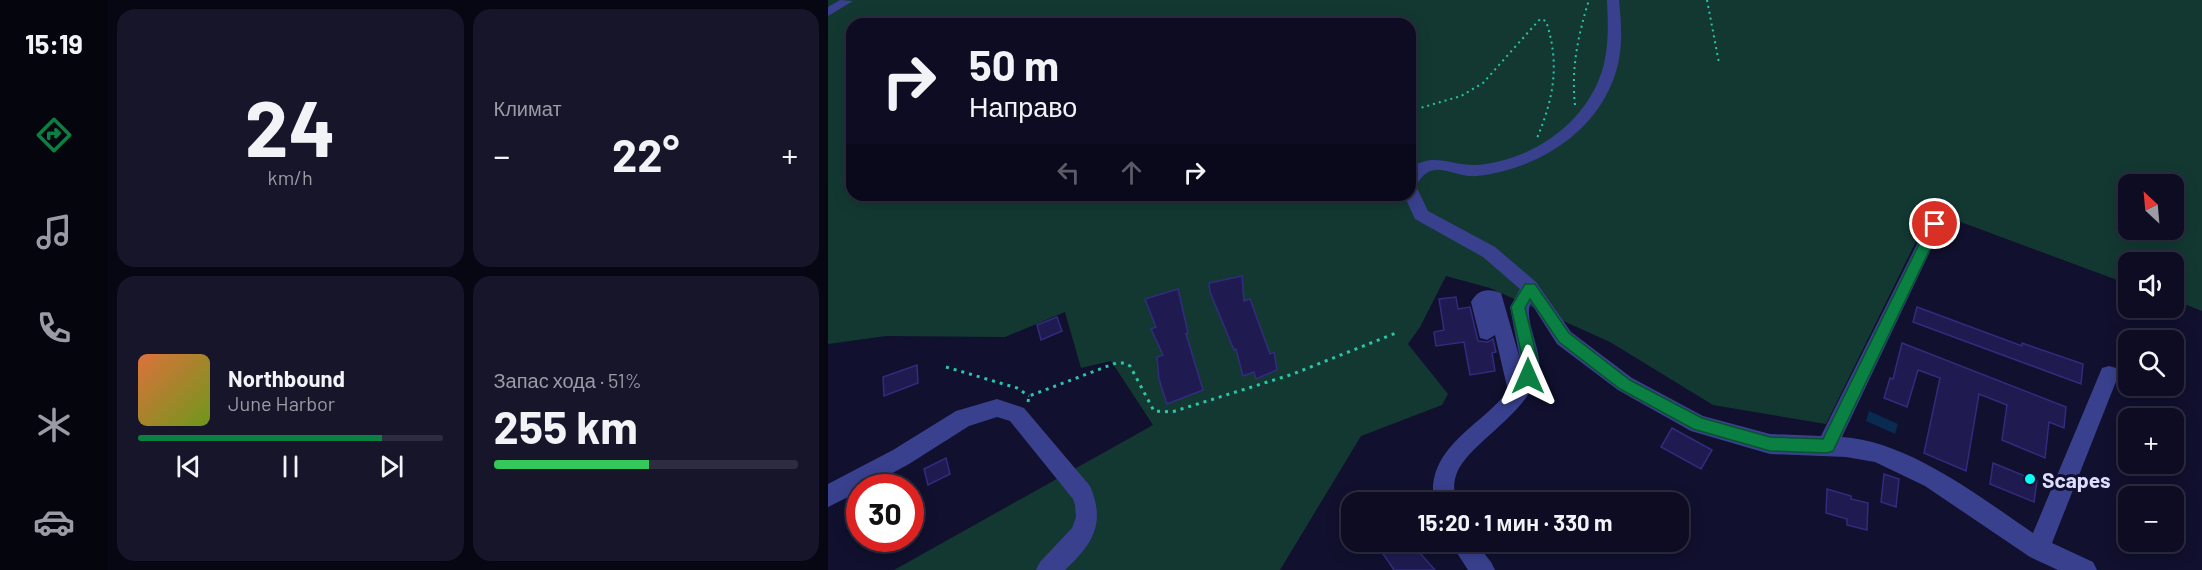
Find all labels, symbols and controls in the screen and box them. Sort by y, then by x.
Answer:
text: 15:19 [25,27,83,59]
text: 50 m [969,39,1059,89]
icon: right [870,42,948,120]
text: 24 [245,79,336,173]
text: Направо [969,90,1077,122]
text: Климат [494,96,562,120]
icon: directions [33,114,75,156]
text: 22° [612,127,679,181]
text: − [494,135,510,175]
text: + [781,135,798,175]
icon: left [1052,156,1085,189]
icon: ahead [1115,156,1148,189]
icon: right [1178,156,1211,189]
text: km/h [268,165,313,189]
north arrow [2118,174,2184,240]
map controls [2118,174,2184,552]
pin [1909,198,1960,249]
icon: arrive [1918,207,1951,240]
icon: music [33,211,75,253]
button: sound [2118,252,2184,318]
icon: phone [33,307,75,349]
button: search [2118,330,2184,396]
position arrow [1496,344,1560,408]
text: Northbound [228,365,345,391]
text: Запас хода · 51% [494,368,642,392]
text: June Harbor [228,391,335,415]
text: 255 km [494,399,638,453]
icon: climate [33,404,75,446]
button: + [2118,408,2184,474]
icon: previous [172,450,205,483]
icon: pause [274,450,307,483]
icon: next [375,450,408,483]
place label: Scapes [2042,467,2111,492]
marker: Scapes [2023,472,2037,486]
speed limit sign: 30 [846,474,924,552]
button: − [2118,486,2184,552]
icon: car [33,501,75,543]
text: 15:20 · 1 мин · 330 m [1418,509,1612,535]

